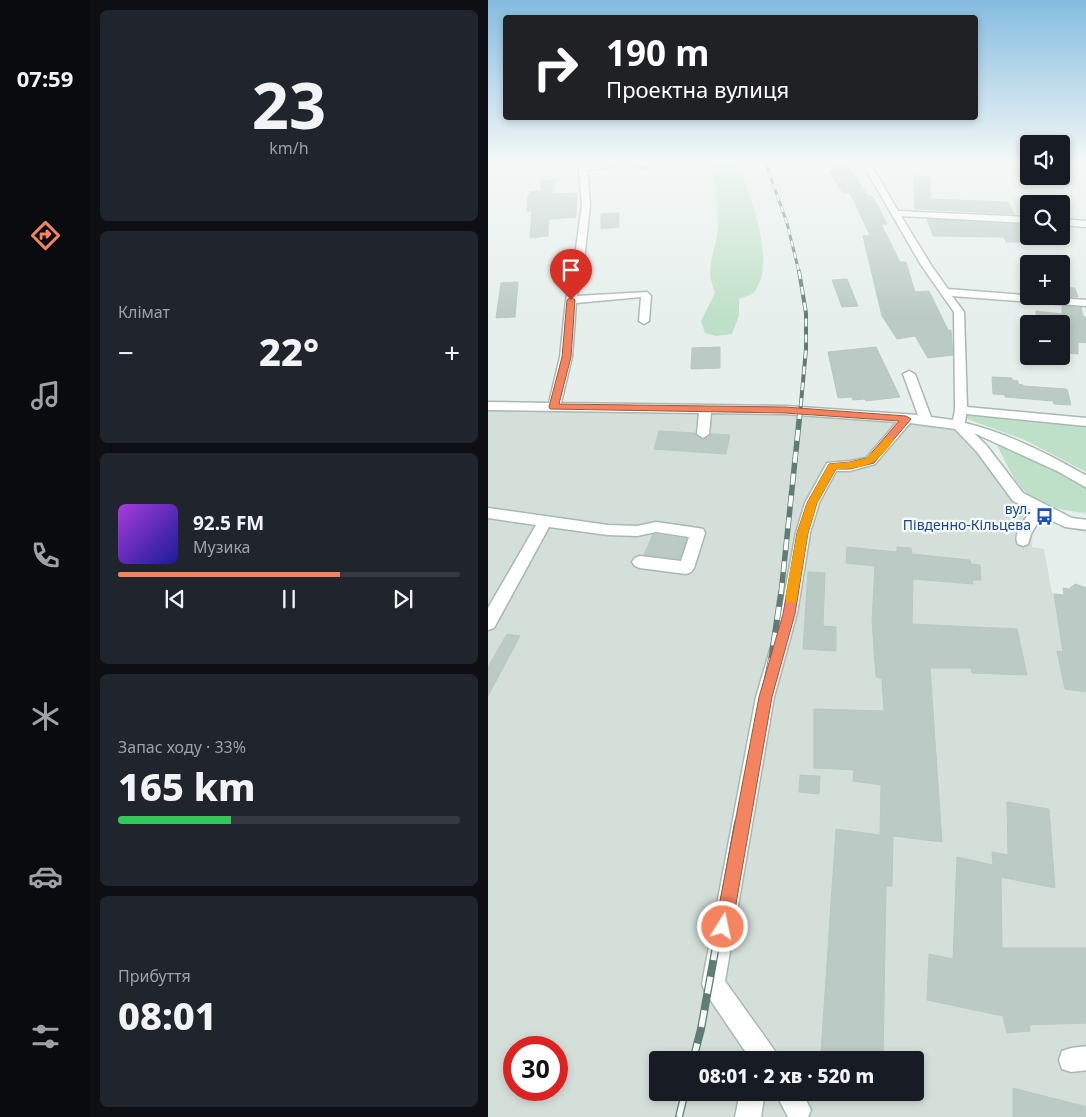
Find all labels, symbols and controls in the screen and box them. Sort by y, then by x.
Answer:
text: 190 m [606,29,709,76]
icon: right [523,35,588,100]
text: 23 [252,60,326,148]
text: 07:59 [17,63,73,93]
text: Проектна вулиця [606,74,789,104]
map controls [1020,135,1070,365]
button: sound [1020,135,1070,185]
text: km/h [269,137,309,159]
button: search [1020,195,1070,245]
icon: directions [28,218,63,253]
pin [550,249,592,300]
button: + [1020,255,1070,305]
icon: arrive [557,256,585,284]
text: Клімат [118,301,170,323]
button: − [1020,315,1070,365]
text: 22° [259,325,319,377]
text: − [118,333,134,371]
text: + [444,333,460,371]
icon: music [28,378,63,413]
place label: вул. Південно-Кільцева [903,499,1031,534]
bus stop icon: вул. Південно-Кільцева [1035,507,1055,527]
text: 92.5 FM [193,510,264,536]
text: Музика [193,536,250,558]
icon: phone [28,538,63,573]
icon: previous [161,585,189,613]
icon: pause [275,585,303,613]
icon: next [389,585,417,613]
icon: climate [28,699,63,734]
text: Запас ходу · 33% [118,736,246,758]
text: 165 km [118,760,256,812]
icon: car [28,859,63,894]
position arrow [696,900,748,952]
text: Прибуття [118,965,191,987]
text: 08:01 [118,989,217,1041]
icon: filters [28,1019,63,1054]
speed limit sign: 30 [503,1036,568,1101]
text: 08:01 · 2 хв · 520 m [699,1063,874,1089]

